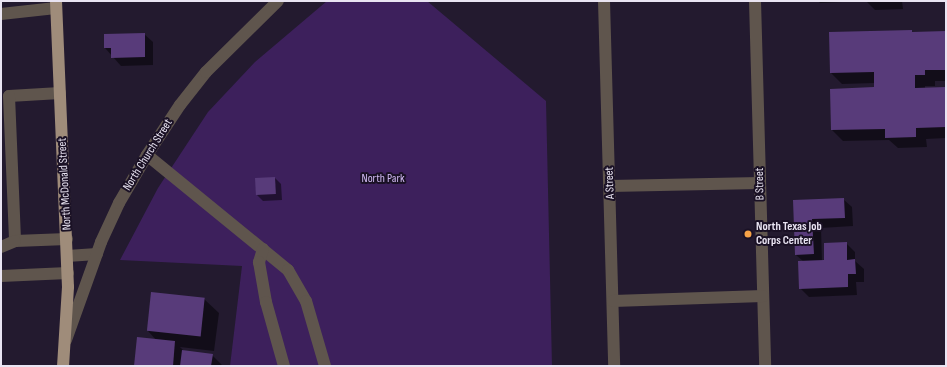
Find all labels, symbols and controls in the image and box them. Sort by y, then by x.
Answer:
street label: North Church Street [120,117,176,193]
street label: North McDonald Street [55,137,75,231]
street label: A Street [602,167,618,199]
street label: B Street [753,168,767,200]
park label: North Park [362,172,404,186]
place label: North Texas Job Corps Center [756,220,822,248]
marker: North Texas Job Corps Center [743,229,753,239]

